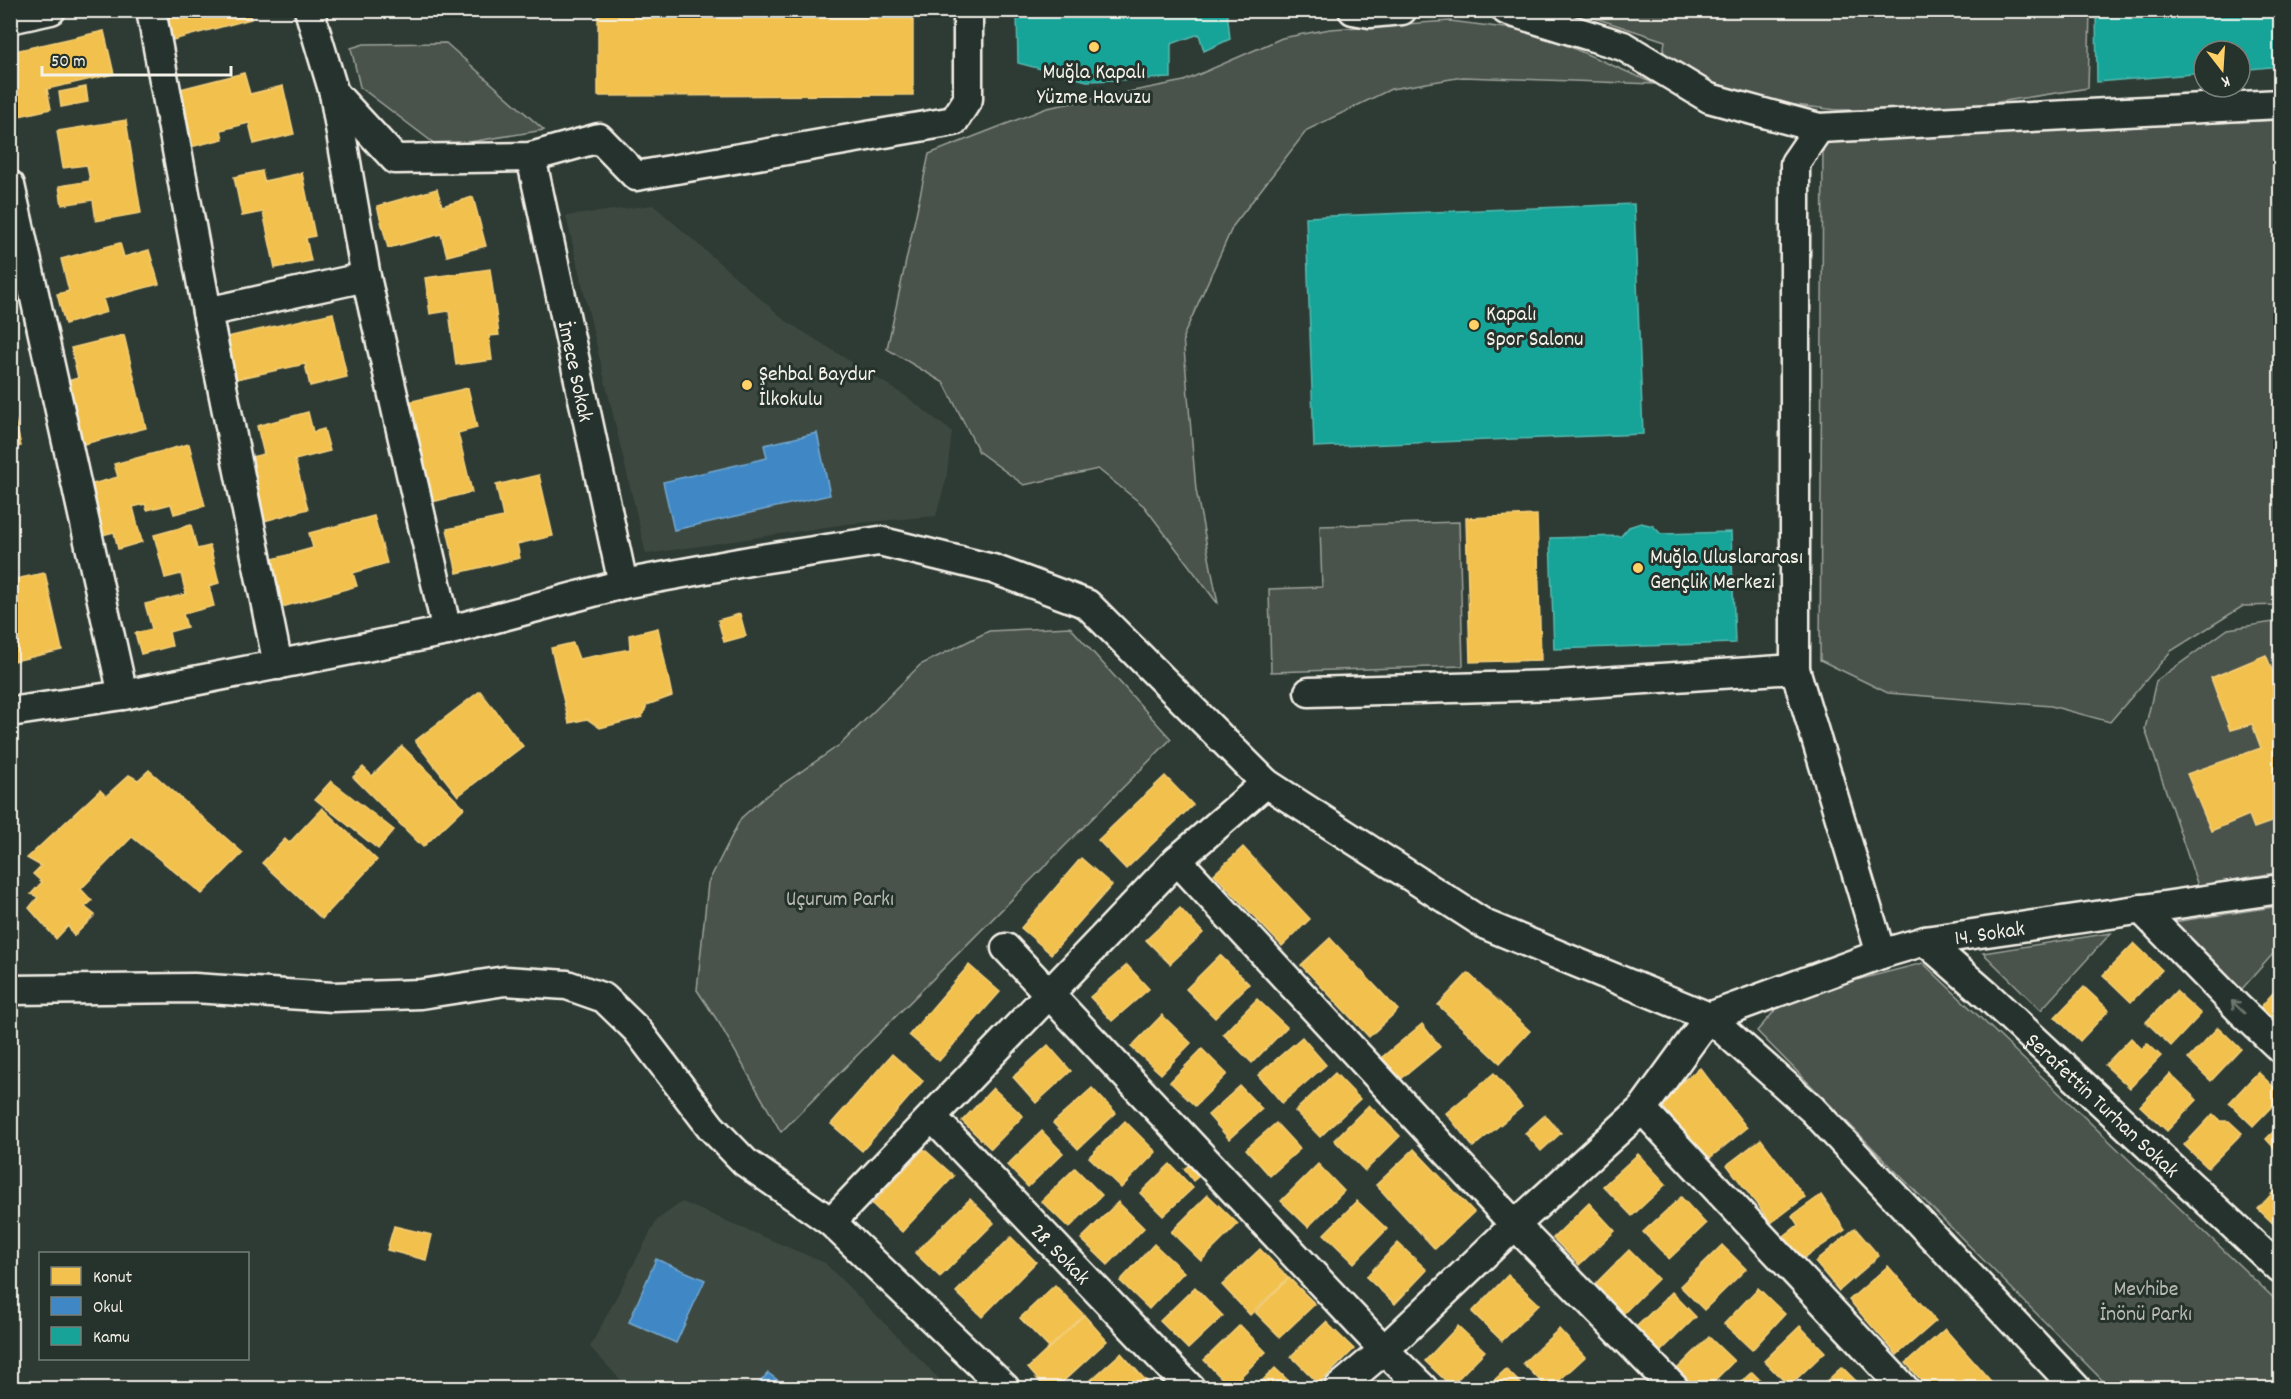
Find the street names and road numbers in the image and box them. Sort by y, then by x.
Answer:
street label: İmece Sokak [548,318,600,425]
street label: 14. Sokak [1953,915,2027,956]
street label: Şerafettin Turhan Sokak [2018,1027,2185,1186]
street label: 28. Sokak [1022,1218,1096,1293]

